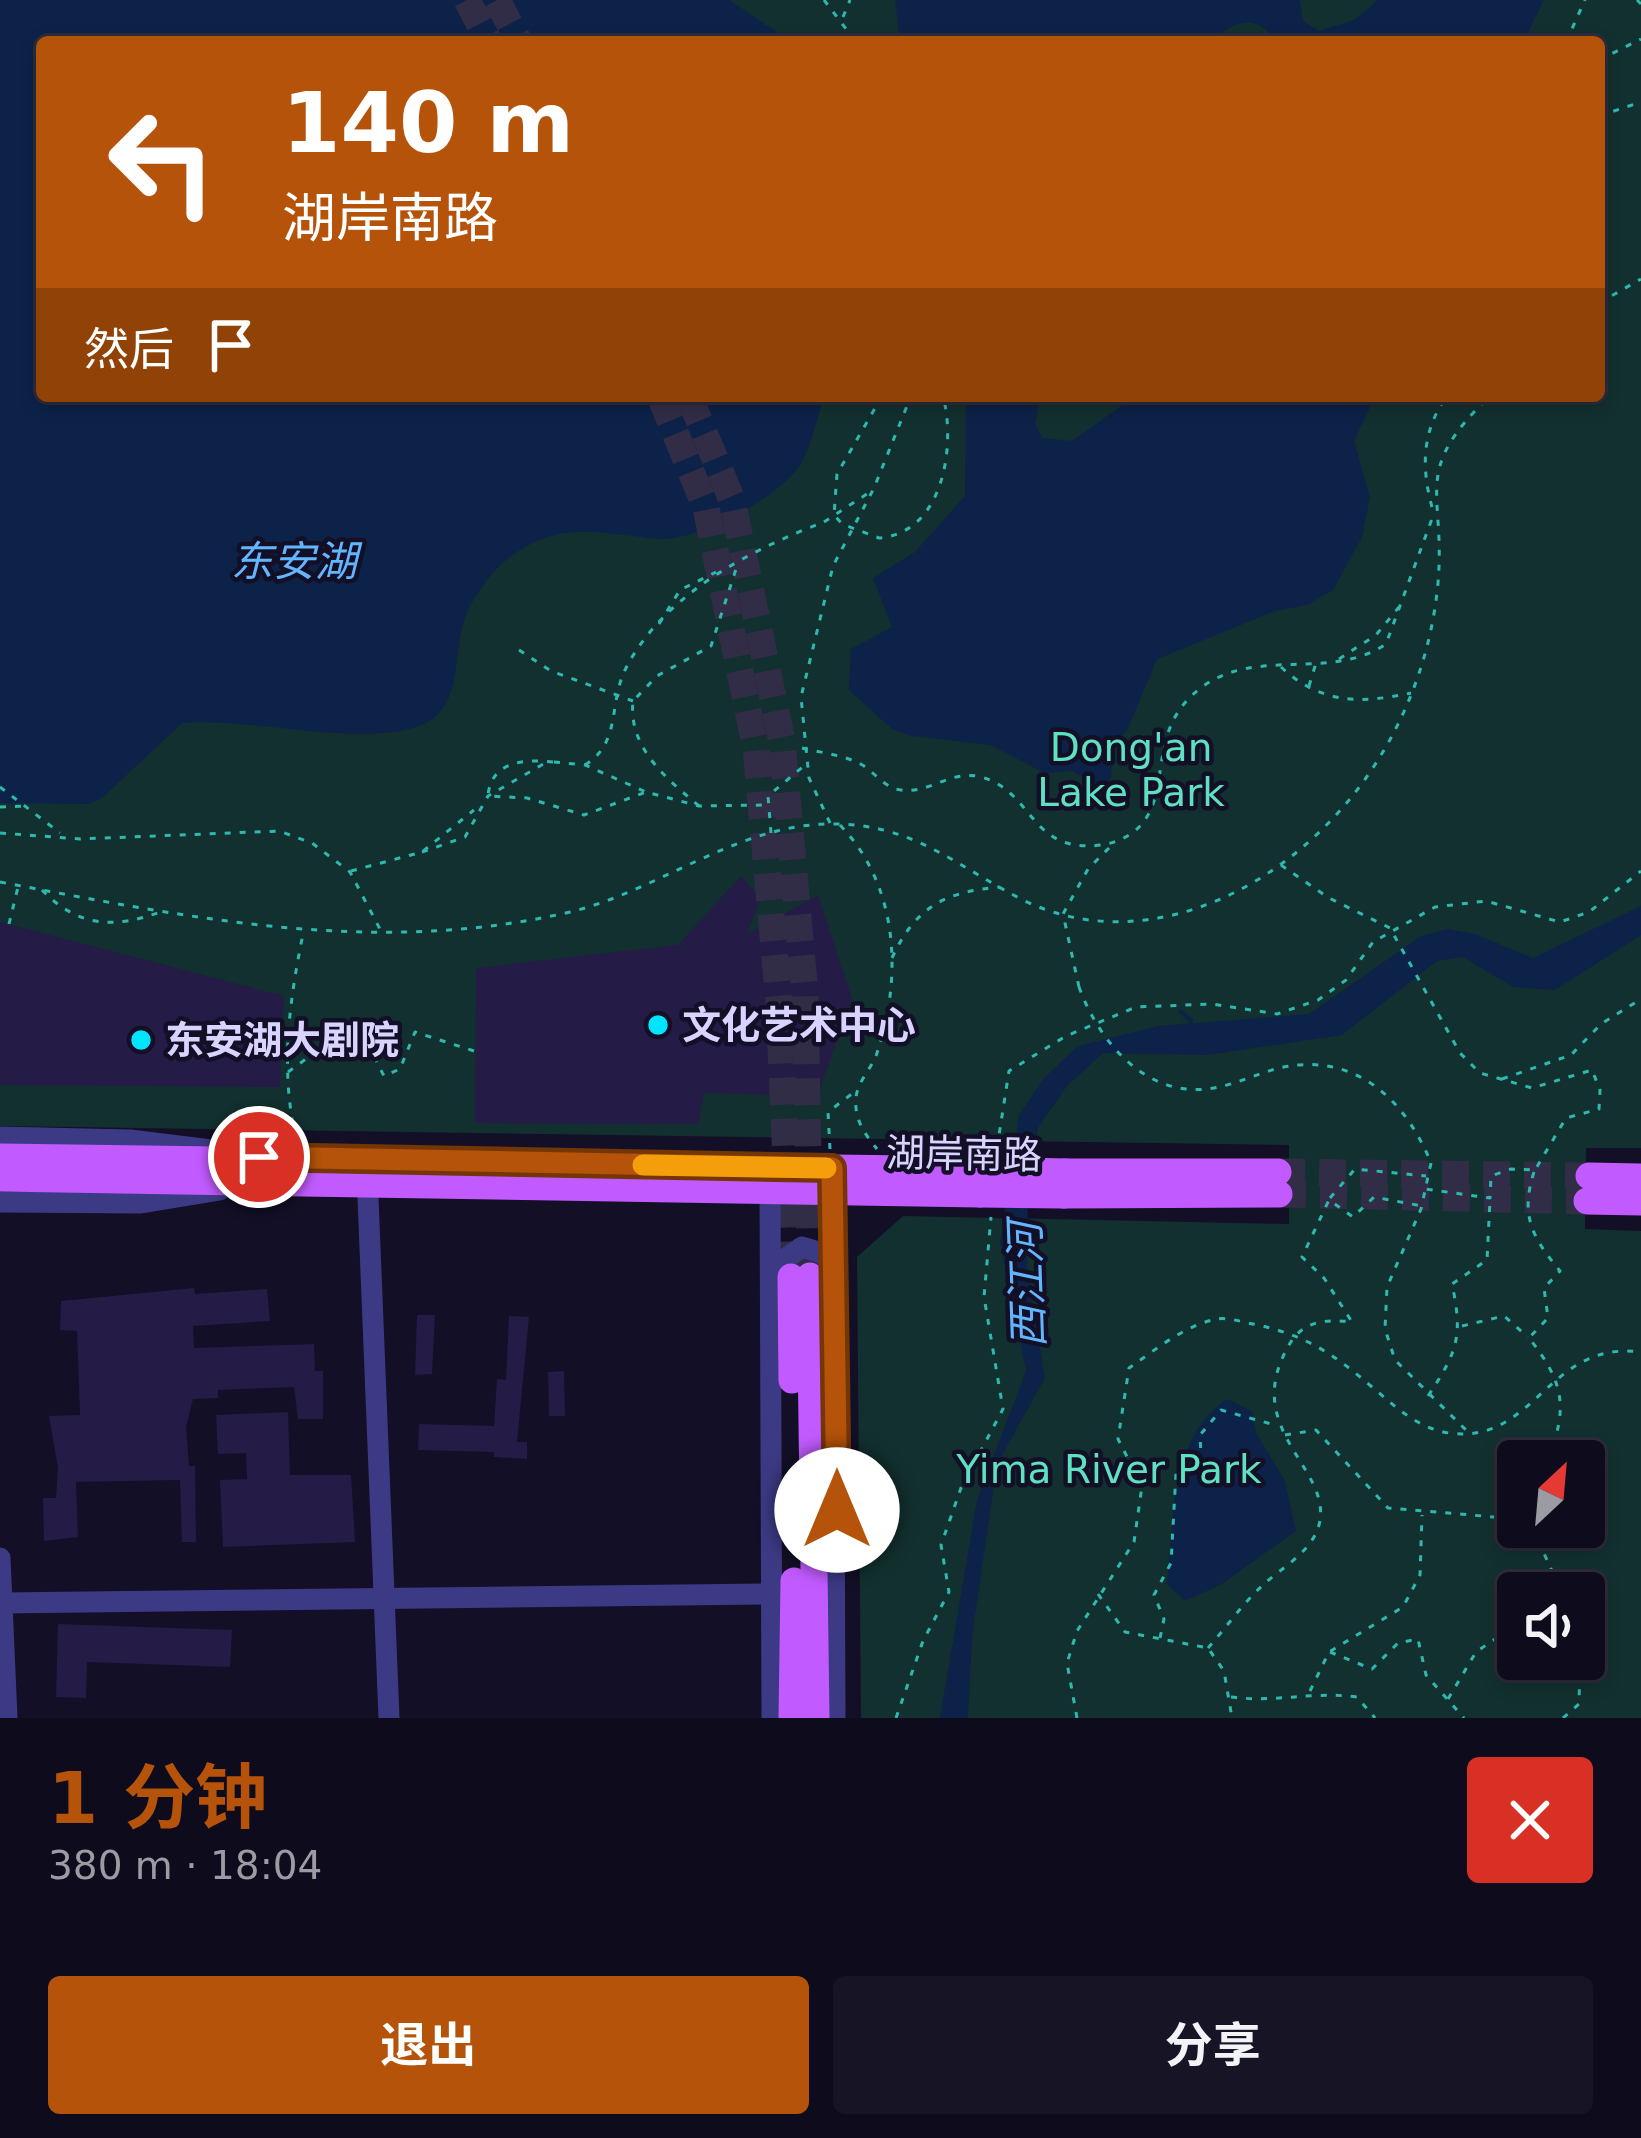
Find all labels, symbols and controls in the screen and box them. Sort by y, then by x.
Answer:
text: 140 m [282,74,574,172]
icon: left [84,84,240,240]
text: 湖岸南路 [282,187,498,250]
icon: arrive [198,312,264,378]
text: 然后 [84,323,174,376]
water label: 东安湖 [231,537,363,586]
park label: Dong'an Lake Park [1037,725,1225,815]
place label: 文化艺术中心 [682,1003,916,1048]
marker: 文化艺术中心 [645,1012,671,1038]
place label: 东安湖大剧院 [165,1018,399,1063]
marker: 东安湖大剧院 [128,1027,154,1053]
pin [208,1106,310,1208]
icon: arrive [226,1124,292,1190]
street label: 湖岸南路 [886,1130,1042,1178]
water label: 西江河 [1000,1214,1054,1349]
north arrow [1497,1440,1605,1548]
map controls [1497,1440,1605,1680]
position arrow [774,1447,900,1573]
park label: Yima River Park [955,1447,1262,1492]
button: sound [1497,1572,1605,1680]
text: 1 分钟 [48,1756,267,1840]
button: close [1467,1757,1593,1883]
text: 380 m · 18:04 [48,1843,322,1888]
button: 退出 [48,1976,809,2114]
button: 分享 [833,1976,1593,2114]

